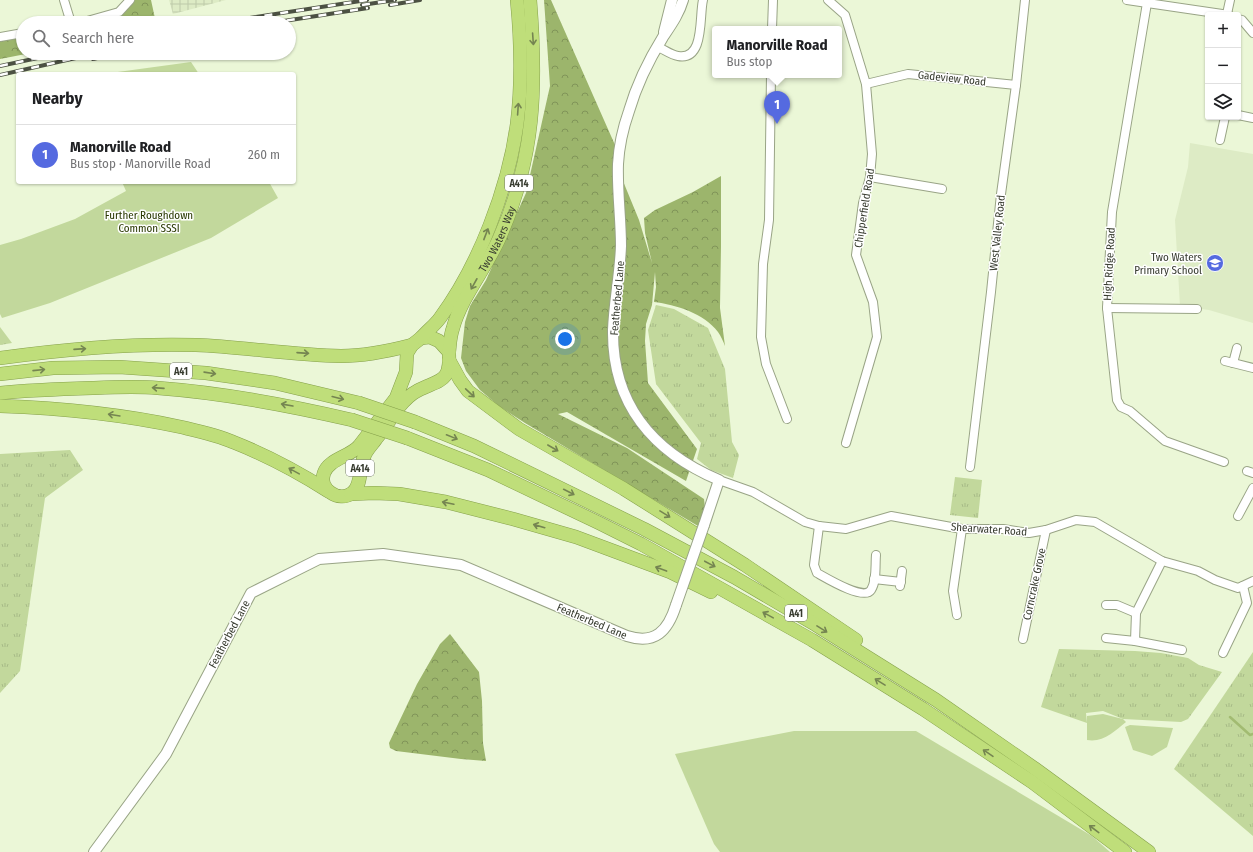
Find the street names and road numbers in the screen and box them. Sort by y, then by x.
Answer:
street label: Gadeview Road [917,68,987,89]
street label: Chipperfield Road [852,167,877,249]
road number: A414 [505,175,533,191]
street label: West Valley Road [987,194,1008,272]
street label: Two Waters Way [476,204,518,275]
street label: High Ridge Road [1101,227,1118,301]
street label: Featherbed Lane [608,260,627,336]
road number: A41 [170,363,192,379]
road number: A414 [346,460,374,476]
street label: Shearwater Road [950,520,1028,539]
street label: Corncrake Grove [1021,547,1048,621]
street label: Featherbed Lane [206,598,253,670]
street label: Featherbed Lane [555,601,629,642]
road number: A41 [785,605,807,621]

